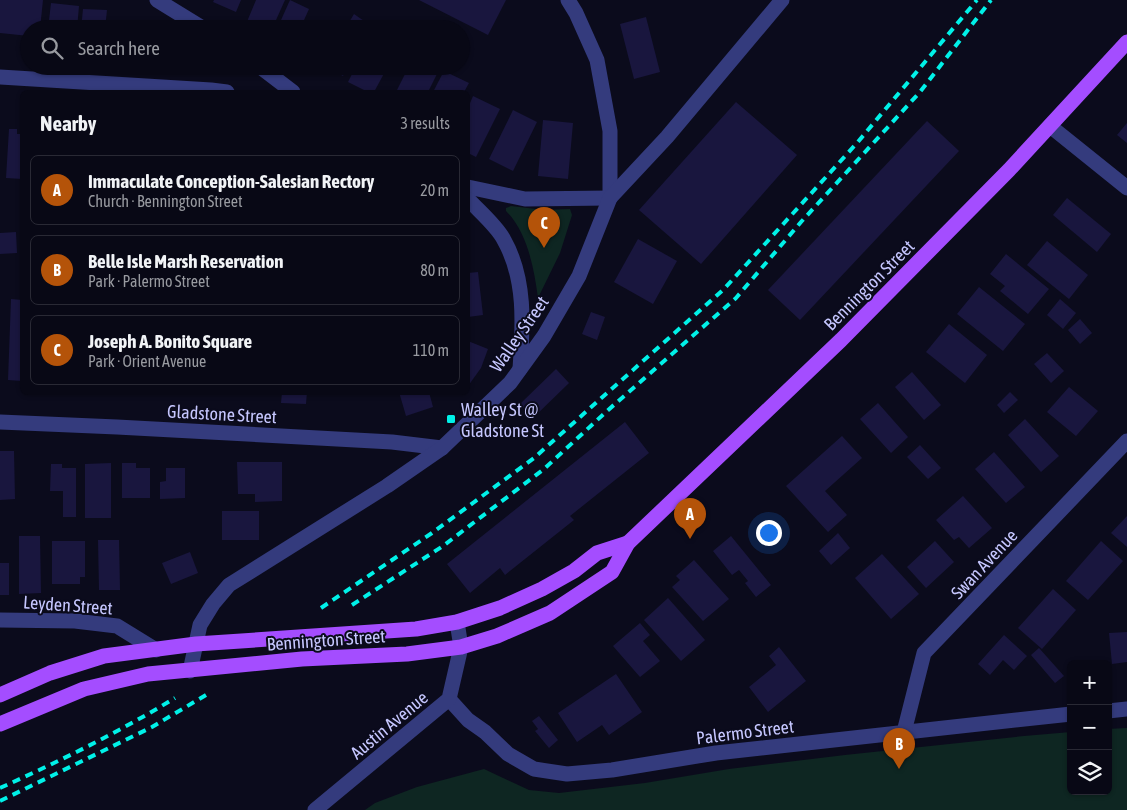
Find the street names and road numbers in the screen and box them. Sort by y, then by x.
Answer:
street label: Bennington Street [820,236,918,334]
street label: Walley Street [485,292,553,376]
street label: Gladstone Street [167,401,277,427]
street label: Swan Avenue [947,525,1021,603]
street label: Leyden Street [23,591,113,619]
street label: Bennington Street [266,625,386,655]
street label: Austin Avenue [346,687,432,763]
street label: Palermo Street [695,716,795,748]

